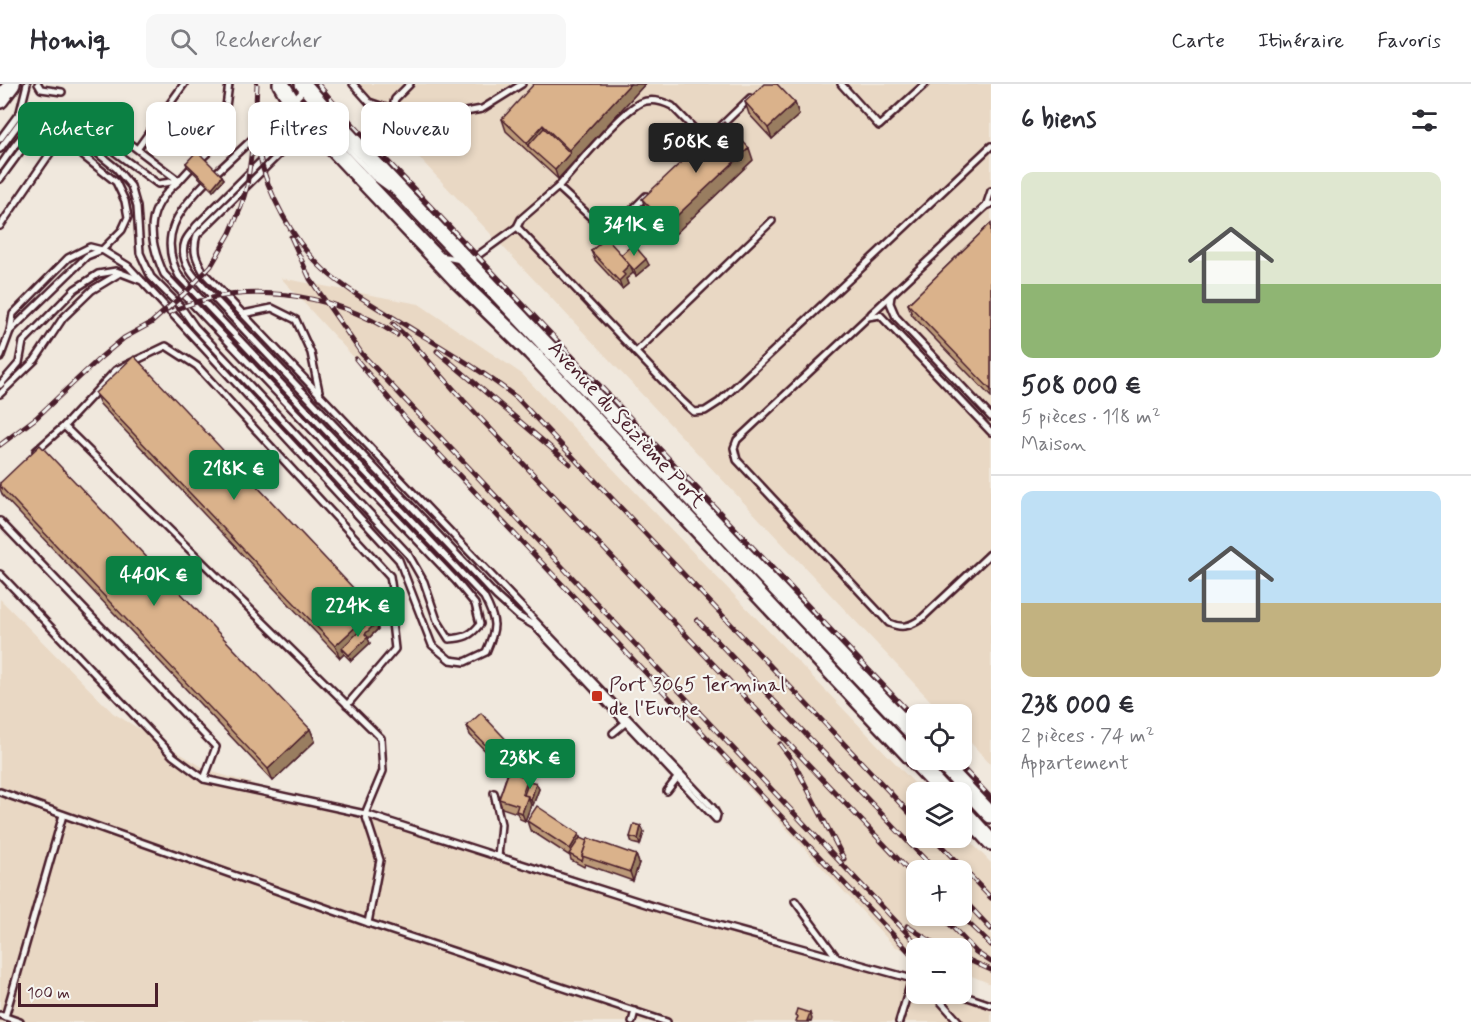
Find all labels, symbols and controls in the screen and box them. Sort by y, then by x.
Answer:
search box [146,14,566,68]
text: Homiq [30,23,110,60]
icon: search [167,25,200,58]
text: Rechercher [215,27,322,55]
text: Carte [1171,27,1225,55]
text: Itinéraire [1258,27,1344,55]
text: Favoris [1377,27,1441,55]
chip: Acheter [18,102,134,156]
chip: Louer [146,102,236,156]
chip: Filtres [248,102,349,156]
chip: Nouveau [361,102,471,156]
text: 6 biens [1021,103,1097,137]
icon: filters [1408,104,1441,137]
pin: 508K € [647,123,745,174]
text: 508K € [663,129,729,156]
pin: 341K € [585,206,683,257]
icon: home [1177,211,1285,319]
text: 341K € [603,212,665,239]
street label: Avenue du Seizième Port [541,335,712,515]
text: 508 000 € [1021,370,1142,404]
text: 5 pièces · 118 m² [1021,404,1161,431]
text: Maison [1021,431,1086,458]
pin: 218K € [185,450,283,501]
text: 218K € [203,456,265,483]
icon: home [1177,530,1285,638]
pin: 440K € [105,556,203,607]
text: 440K € [120,562,188,589]
pin: 224K € [309,587,407,638]
text: 224K € [326,593,390,620]
place label: Port 3065 Terminal de l'Europe [609,671,785,723]
marker: Port 3065 Terminal de l'Europe [590,689,604,703]
text: 238 000 € [1021,689,1135,723]
map controls [906,704,972,1004]
button: locate [906,704,972,770]
text: 2 pièces · 74 m² [1021,723,1154,750]
pin: 238K € [481,739,579,790]
text: 238K € [499,745,561,772]
text: Appartement [1021,750,1129,777]
button: layers [906,782,972,848]
button: + [906,860,972,926]
button: − [906,938,972,1004]
scale bar [18,980,158,1008]
text: 100 m [27,983,70,1004]

